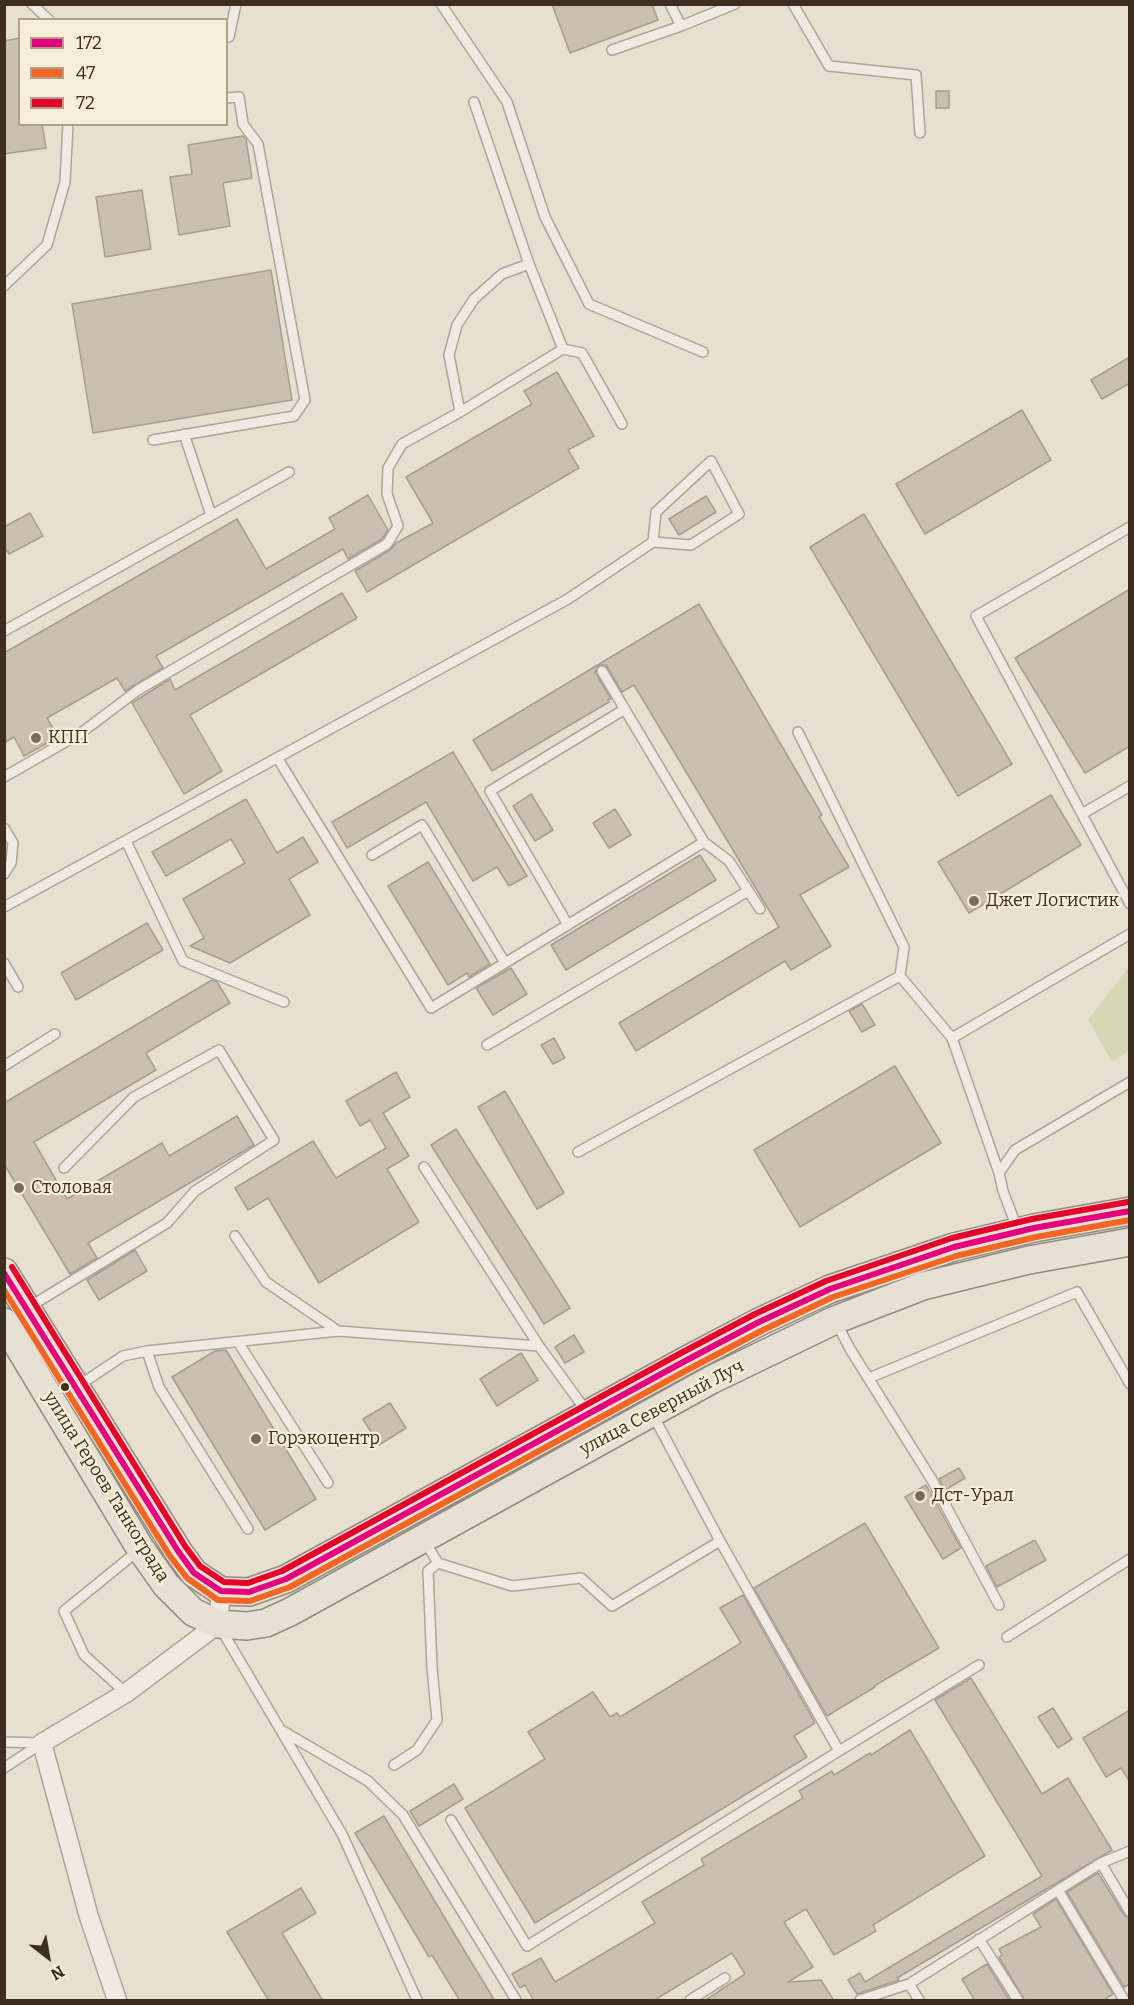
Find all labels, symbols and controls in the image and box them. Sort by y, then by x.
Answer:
legend [18,18,228,126]
text: 172 [76,32,102,54]
text: 47 [76,62,95,84]
text: 72 [76,92,95,114]
place label: КПП [48,727,88,749]
marker: КПП [29,731,43,745]
place label: Джет Логистик [986,890,1119,912]
marker: Джет Логистик [967,894,981,908]
place label: Столовая [31,1177,112,1199]
marker: Столовая [12,1181,26,1195]
street label: улица Северный Луч [576,1356,748,1460]
unlabelled marker [59,1381,71,1393]
street label: улица Героев Танкограда [38,1388,174,1586]
place label: Горэкоцентр [268,1428,380,1450]
marker: Горэкоцентр [249,1432,263,1446]
place label: Дст-Урал [932,1485,1014,1507]
marker: Дст-Урал [913,1489,927,1503]
north arrow [18,1927,78,1987]
text: N [47,1962,68,1984]

